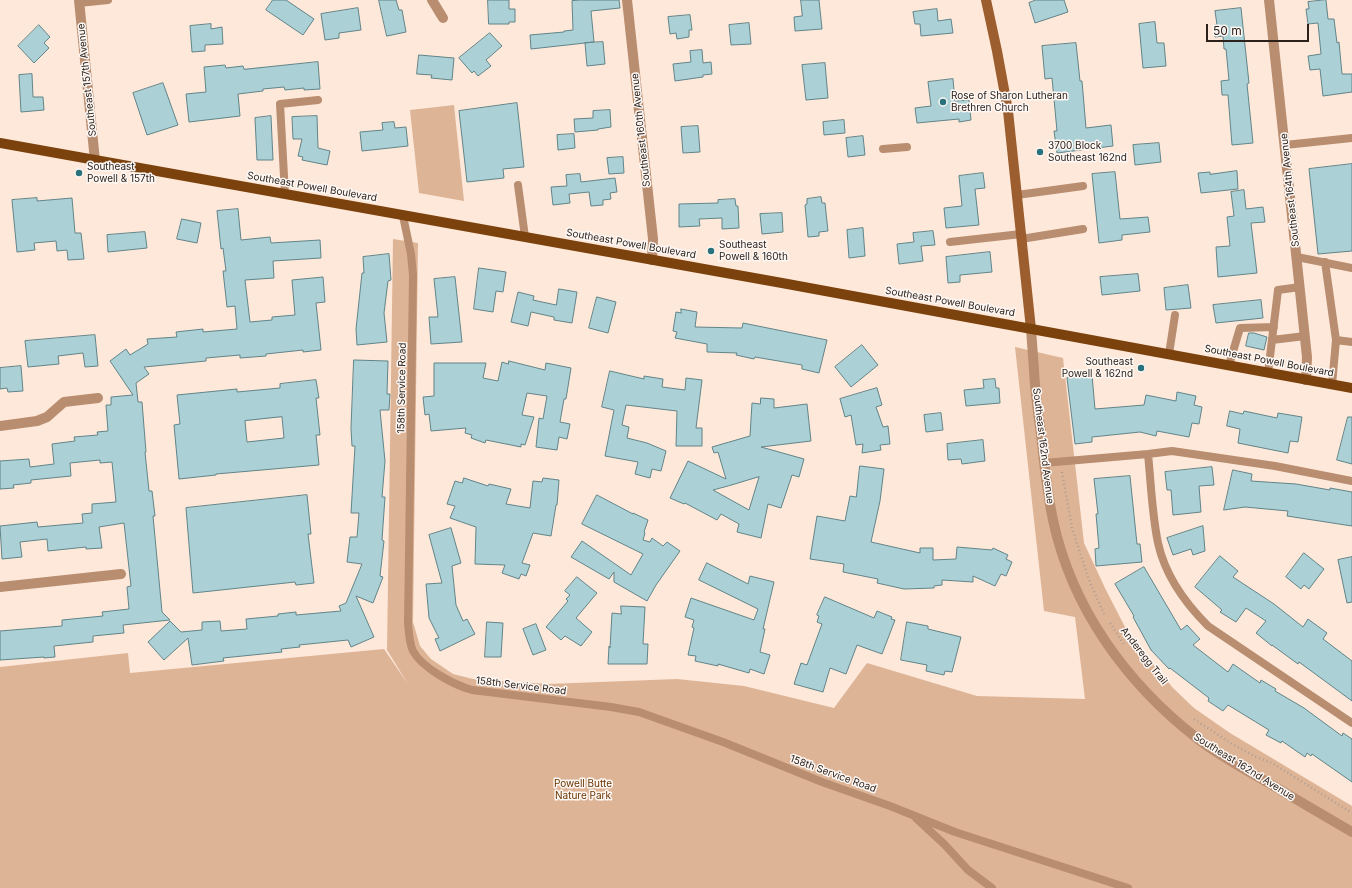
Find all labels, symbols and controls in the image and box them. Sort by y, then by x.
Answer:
scale bar [1208,16,1311,42]
street label: Southeast 157th Avenue [75,23,99,137]
text: 50 m [1213,23,1242,38]
street label: Southeast 160th Avenue [629,73,653,187]
place label: Rose of Sharon Lutheran Brethren Church [951,90,1068,114]
marker: Rose of Sharon Lutheran Brethren Church [938,97,948,107]
street label: Southeast 164th Avenue [1278,133,1302,247]
place label: 3700 Block Southeast 162nd [1048,140,1127,164]
marker: 3700 Block Southeast 162nd [1035,147,1045,157]
place label: Southeast Powell & 157th [87,161,155,184]
marker: Southeast Powell & 157th [74,168,84,178]
street label: Southeast Powell Boulevard [246,170,378,204]
street label: Southeast Powell Boulevard [565,227,697,261]
place label: Southeast Powell & 160th [719,239,788,262]
marker: Southeast Powell & 160th [706,246,716,256]
street label: Southeast Powell Boulevard [884,285,1016,319]
street label: 158th Service Road [395,342,409,434]
street label: Southeast Powell Boulevard [1203,343,1335,379]
place label: Southeast Powell & 162nd [1062,356,1133,380]
marker: Southeast Powell & 162nd [1136,363,1146,373]
street label: Southeast 162nd Avenue [1030,387,1056,505]
street label: Anderegg Trail [1118,625,1170,687]
street label: 158th Service Road [475,674,567,698]
street label: Southeast 162nd Avenue [1191,731,1297,803]
street label: 158th Service Road [788,753,878,795]
park label: Powell Butte Nature Park [554,778,612,802]

